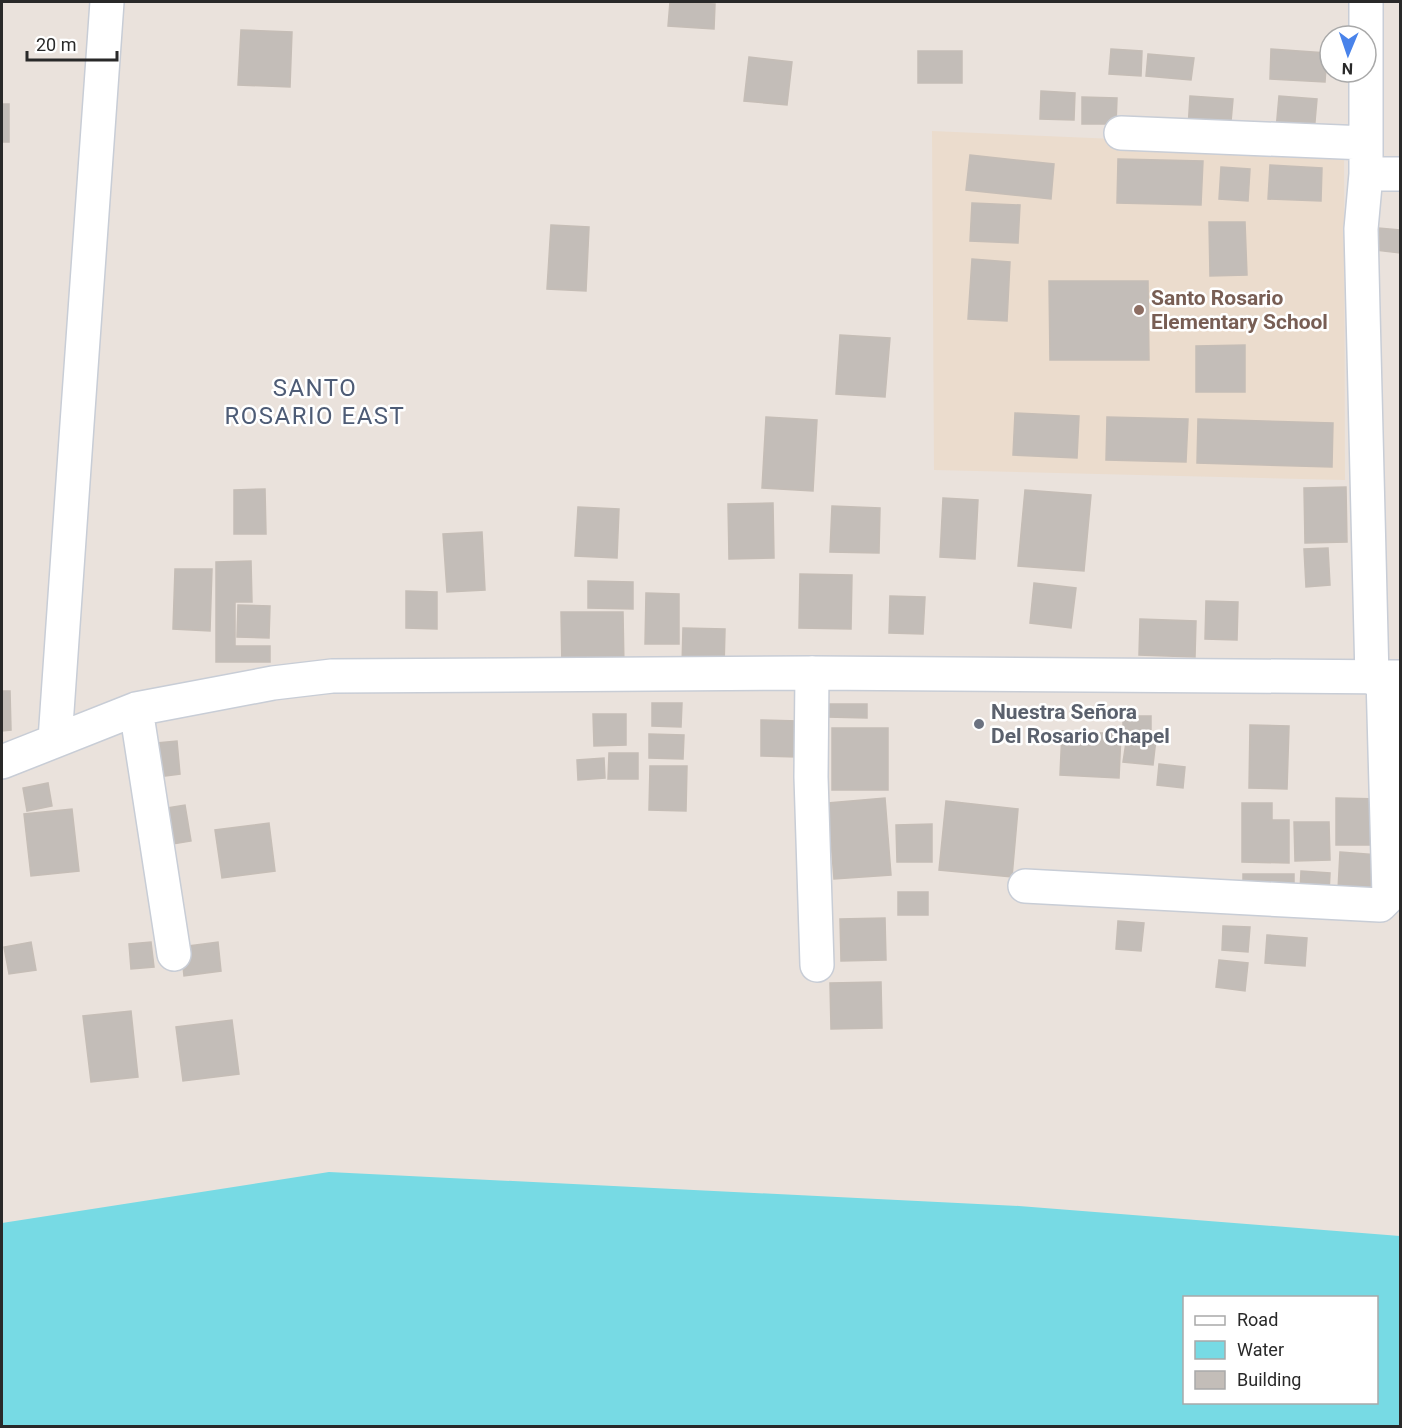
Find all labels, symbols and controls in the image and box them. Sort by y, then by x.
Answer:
scale bar [27,24,117,62]
north arrow [1318,24,1378,84]
text: 20 m [36,34,76,55]
text: N [1342,59,1353,78]
place label: Santo Rosario Elementary School [1151,286,1328,334]
marker: Santo Rosario Elementary School [1132,303,1146,317]
district label: SANTO ROSARIO EAST [225,374,405,430]
place label: Nuestra Señora Del Rosario Chapel [991,700,1170,748]
marker: Nuestra Señora Del Rosario Chapel [972,717,986,731]
legend [1183,1296,1378,1404]
text: Road [1237,1309,1278,1330]
text: Water [1237,1339,1284,1360]
text: Building [1237,1369,1301,1390]

